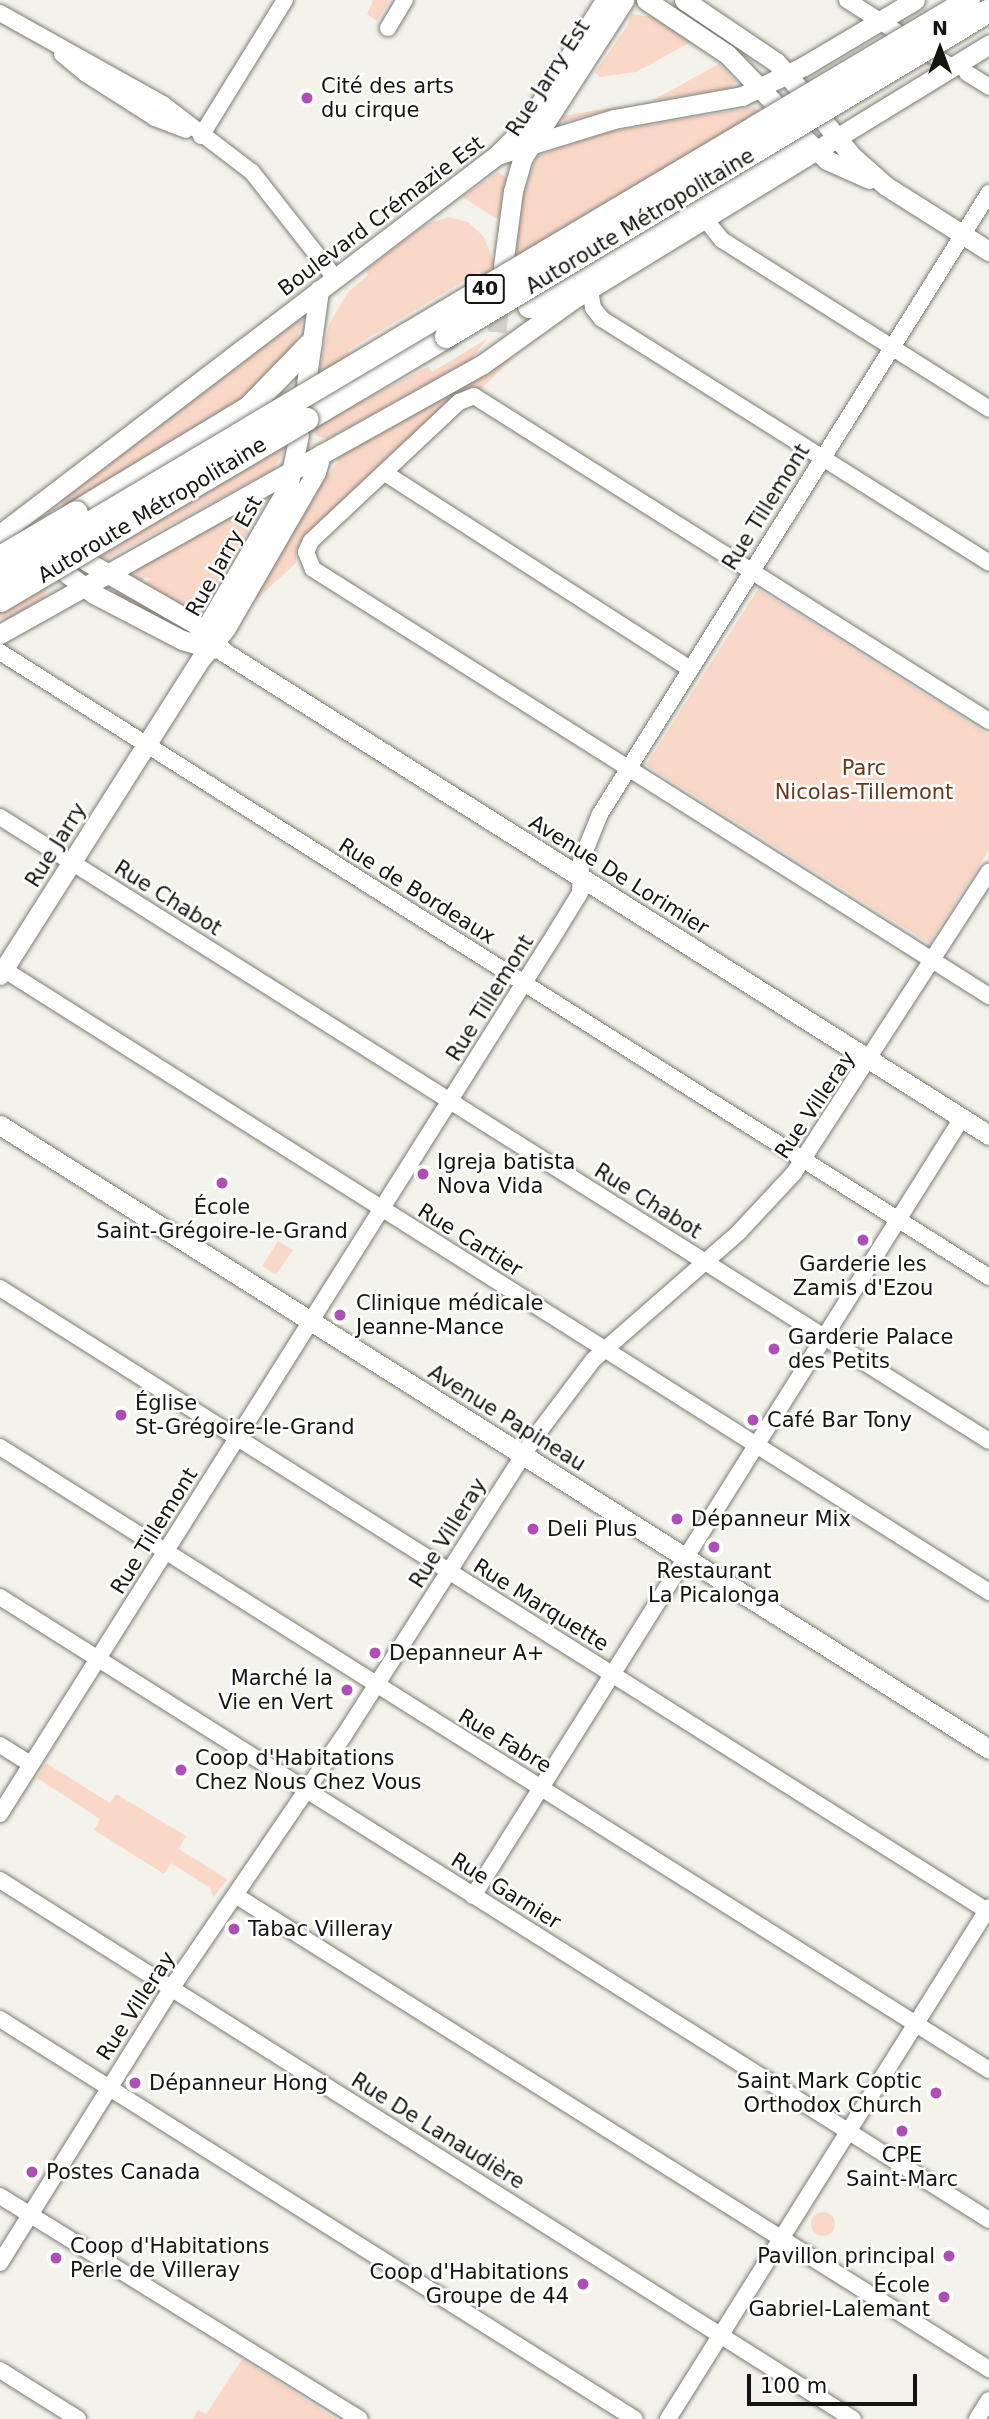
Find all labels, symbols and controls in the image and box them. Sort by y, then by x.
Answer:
north arrow [905,14,975,84]
street label: Rue Jarry Est [501,15,595,141]
text: N [932,17,948,39]
place label: Cité des arts du cirque [321,73,454,123]
marker: Cité des arts du cirque [299,90,315,106]
street label: Boulevard Crémazie Est [273,130,489,302]
street label: Autoroute Métropolitaine [521,143,759,299]
road number: 40 [464,274,506,304]
street label: Autoroute Métropolitaine [33,432,271,588]
street label: Rue Tillemont [717,439,815,575]
street label: Rue Jarry Est [180,491,268,621]
park label: Parc Nicolas-Tillemont [775,755,953,805]
street label: Rue Jarry [20,798,92,892]
street label: Avenue De Lorimier [525,809,713,941]
street label: Rue de Bordeaux [334,833,500,949]
street label: Rue Chabot [110,855,226,941]
street label: Rue Tillemont [441,930,539,1066]
street label: Rue Villeray [770,1046,860,1164]
place label: Igreja batista Nova Vida [437,1149,575,1199]
street label: Rue Chabot [590,1158,706,1244]
marker: Igreja batista Nova Vida [415,1166,431,1182]
marker: École Saint-Grégoire-le-Grand [214,1175,230,1191]
place label: École Saint-Grégoire-le-Grand [96,1194,348,1244]
street label: Rue Cartier [413,1198,527,1282]
marker: Garderie les Zamis d'Ezou [855,1232,871,1248]
place label: Garderie les Zamis d'Ezou [793,1251,933,1301]
place label: Clinique médicale Jeanne-Mance [356,1290,543,1340]
marker: Clinique médicale Jeanne-Mance [330,1305,350,1325]
place label: Garderie Palace des Petits [788,1324,953,1374]
marker: Garderie Palace des Petits [766,1341,782,1357]
street label: Avenue Papineau [424,1359,590,1477]
place label: Église St-Grégoire-le-Grand [135,1390,354,1440]
marker: Église St-Grégoire-le-Grand [113,1407,129,1423]
place label: Café Bar Tony [767,1407,912,1433]
marker: Café Bar Tony [745,1412,761,1428]
street label: Rue Tillemont [105,1463,203,1599]
street label: Rue Villeray [404,1473,492,1593]
place label: Dépanneur Mix [691,1506,851,1532]
marker: Dépanneur Mix [669,1511,685,1527]
place label: Deli Plus [547,1516,637,1542]
marker: Deli Plus [525,1521,541,1537]
marker: Restaurant La Picalonga [706,1539,722,1555]
street label: Rue Marquette [469,1553,613,1657]
place label: Restaurant La Picalonga [648,1558,780,1608]
place label: Depanneur A+ [389,1640,544,1666]
marker: Depanneur A+ [367,1645,383,1661]
place label: Marché la Vie en Vert [218,1665,333,1715]
marker: Marché la Vie en Vert [339,1682,355,1698]
street label: Rue Fabre [454,1703,556,1779]
place label: Coop d'Habitations Chez Nous Chez Vous [195,1745,421,1795]
marker: Coop d'Habitations Chez Nous Chez Vous [173,1762,189,1778]
street label: Rue Garnier [446,1847,566,1935]
place label: Tabac Villeray [248,1916,393,1942]
marker: Tabac Villeray [226,1921,242,1937]
street label: Rue Villeray [91,1947,181,2065]
street label: Rue De Lanaudière [347,2067,529,2195]
place label: Saint Mark Coptic Orthodox Church [737,2068,922,2118]
place label: Dépanneur Hong [149,2070,328,2096]
marker: Dépanneur Hong [127,2075,143,2091]
marker: Saint Mark Coptic Orthodox Church [928,2085,944,2101]
marker: CPE Saint-Marc [894,2123,910,2139]
place label: CPE Saint-Marc [846,2142,958,2192]
place label: Postes Canada [46,2159,200,2185]
marker: Postes Canada [24,2164,40,2180]
place label: Coop d'Habitations Perle de Villeray [70,2233,270,2283]
place label: Pavillon principal [757,2243,935,2269]
marker: Pavillon principal [941,2248,957,2264]
marker: Coop d'Habitations Perle de Villeray [48,2250,64,2266]
place label: Coop d'Habitations Groupe de 44 [369,2259,569,2309]
place label: École Gabriel-Lalemant [749,2272,930,2322]
marker: Coop d'Habitations Groupe de 44 [575,2276,591,2292]
marker: École Gabriel-Lalemant [936,2289,952,2305]
scale bar [751,2360,921,2404]
text: 100 m [760,2374,827,2398]

